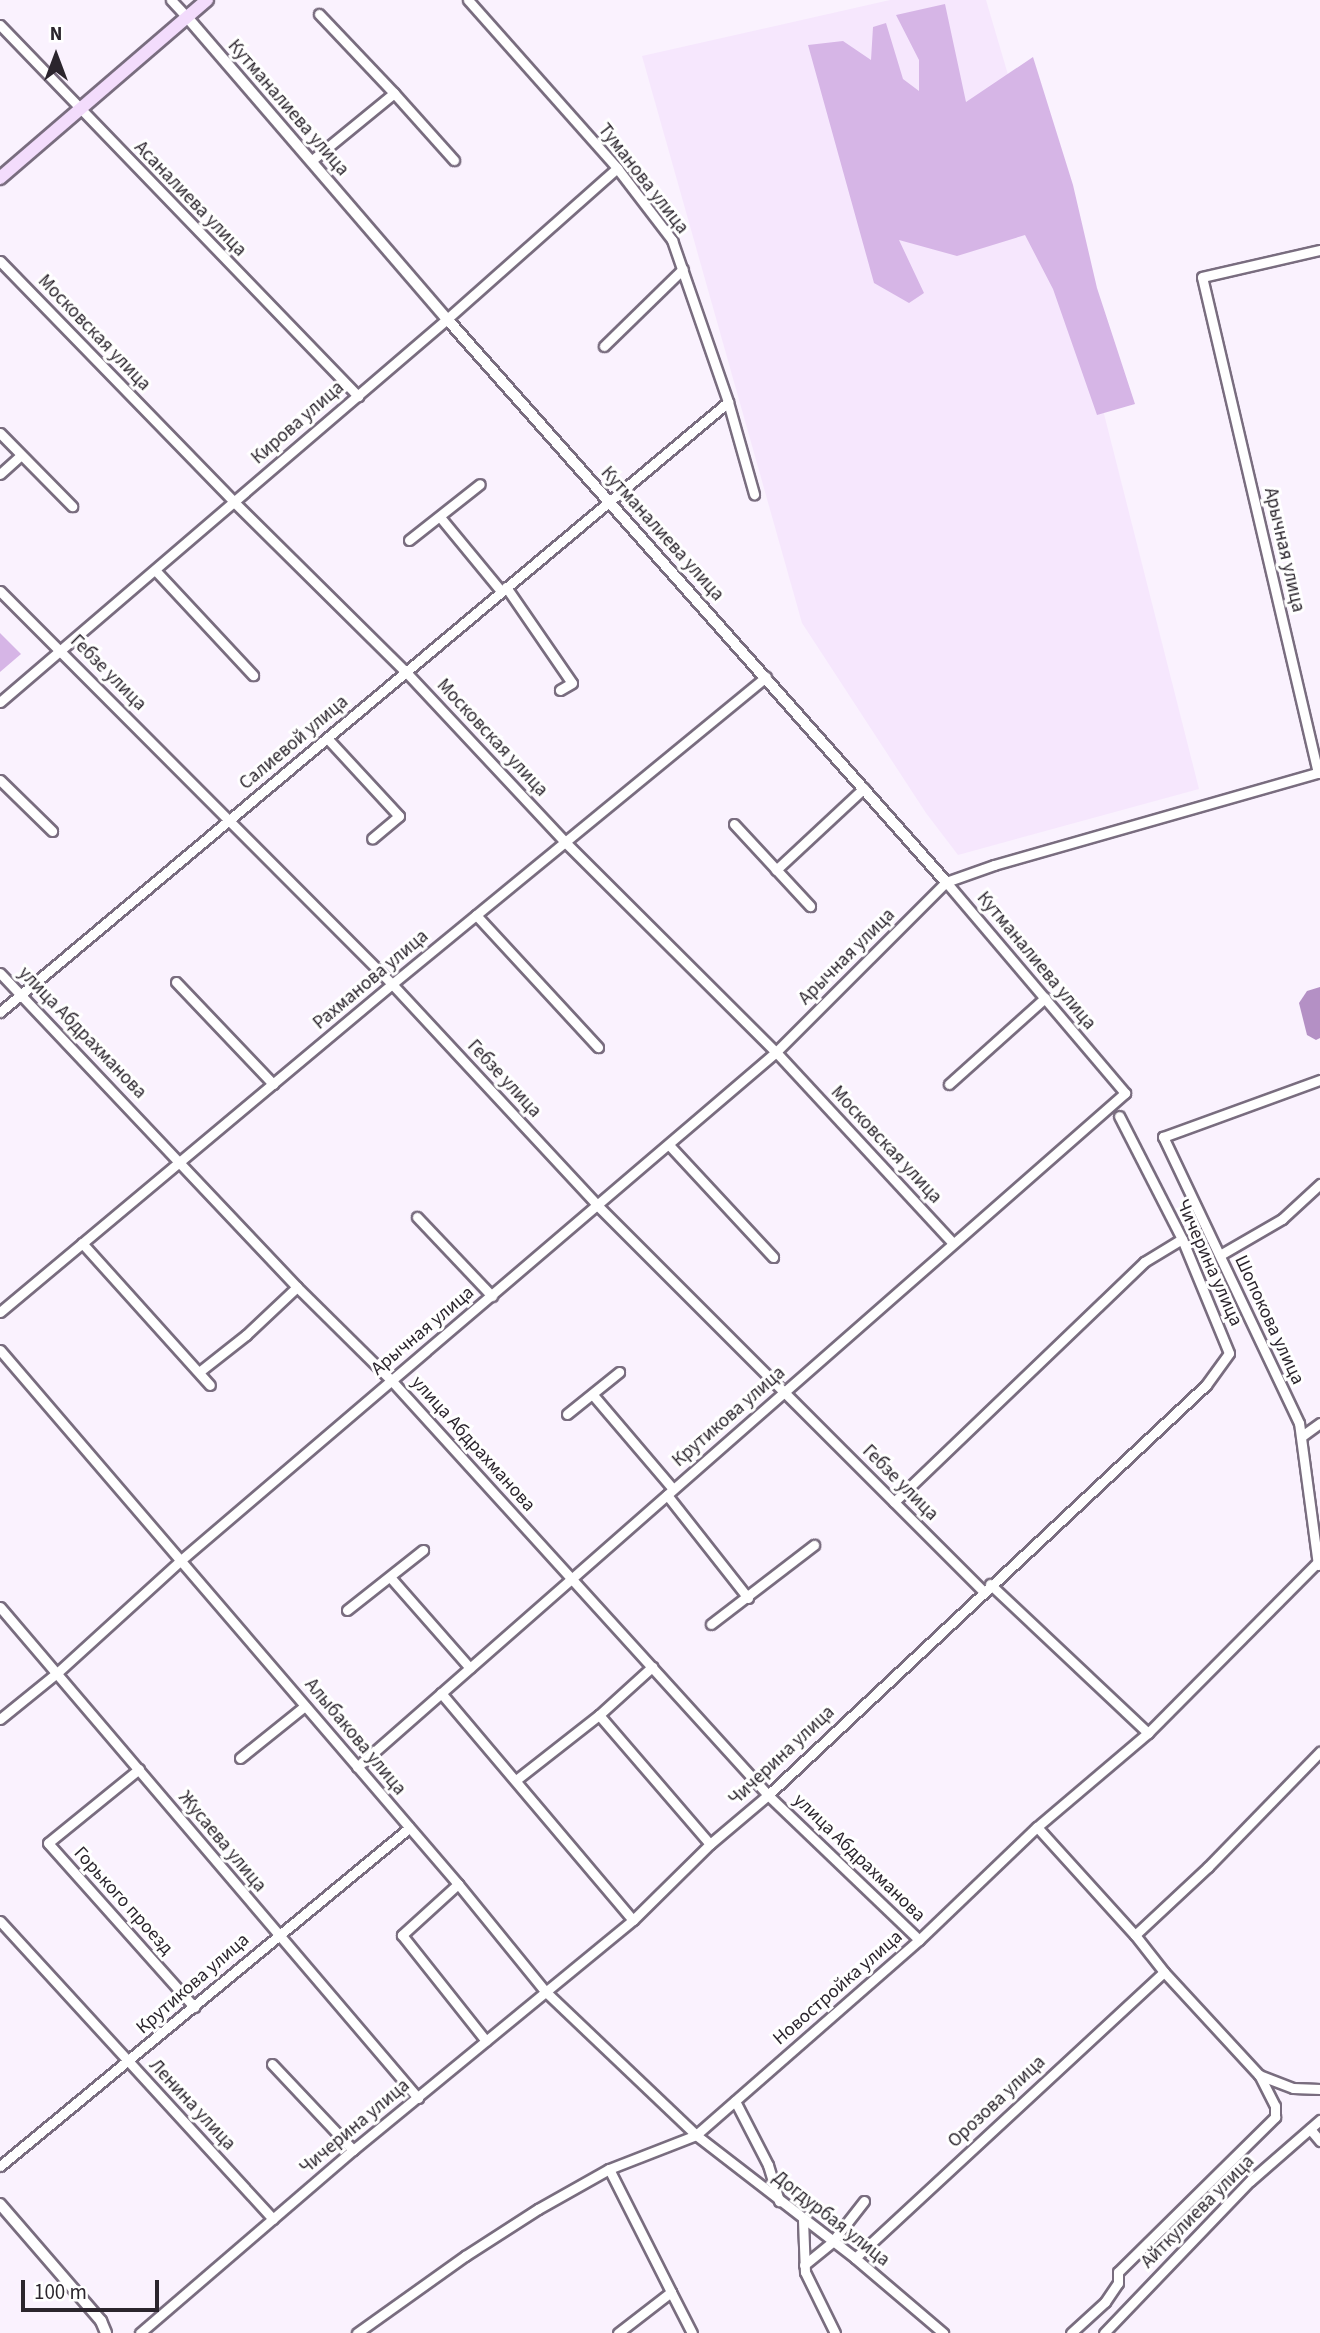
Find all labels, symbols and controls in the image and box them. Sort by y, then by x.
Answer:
north arrow [21,21,91,91]
text: N [50,21,62,48]
street label: Кутманалиева улица [223,35,353,181]
street label: Туманова улица [593,119,693,239]
street label: Асаналиева улица [129,137,251,261]
street label: Московская улица [33,270,155,396]
street label: Кирова улица [247,377,349,469]
street label: Кутманалиева улица [596,462,728,606]
street label: Арычная улица [1259,486,1309,614]
street label: Гебзе улица [65,630,151,716]
street label: Московская улица [432,674,552,802]
street label: Салиевой улица [235,691,353,795]
street label: Кутманалиева улица [972,887,1100,1035]
street label: Арычная улица [794,904,900,1010]
street label: Рахманова улица [309,925,433,1035]
street label: улица Абдрахманова [13,962,151,1104]
street label: Гебзе улица [462,1035,546,1123]
street label: Московская улица [826,1081,946,1209]
street label: Чичерина улица [1171,1196,1247,1330]
street label: Шопокова улица [1229,1252,1309,1388]
street label: Арычная улица [367,1281,479,1381]
street label: Крутикова улица [668,1362,790,1472]
street label: улица Абдрахманова [406,1371,540,1517]
street label: Гебзе улица [857,1440,943,1526]
street label: Алыбакова улица [299,1674,411,1800]
street label: Чичерина улица [724,1701,840,1811]
street label: Жусаева улица [173,1787,271,1897]
street label: улица Абдрахманова [788,1789,930,1927]
street label: Горького проезд [68,1842,178,1960]
street label: Новостройка улица [769,1926,907,2050]
street label: Крутикова улица [132,1929,254,2039]
street label: Орозова улица [944,2051,1050,2153]
street label: Ленина улица [144,2055,240,2155]
street label: Чичерина улица [295,2074,415,2180]
street label: Айткулиева улица [1137,2151,1259,2273]
street label: Догдурбая улица [768,2166,894,2272]
scale bar [24,2266,163,2310]
text: 100 m [34,2277,87,2307]

